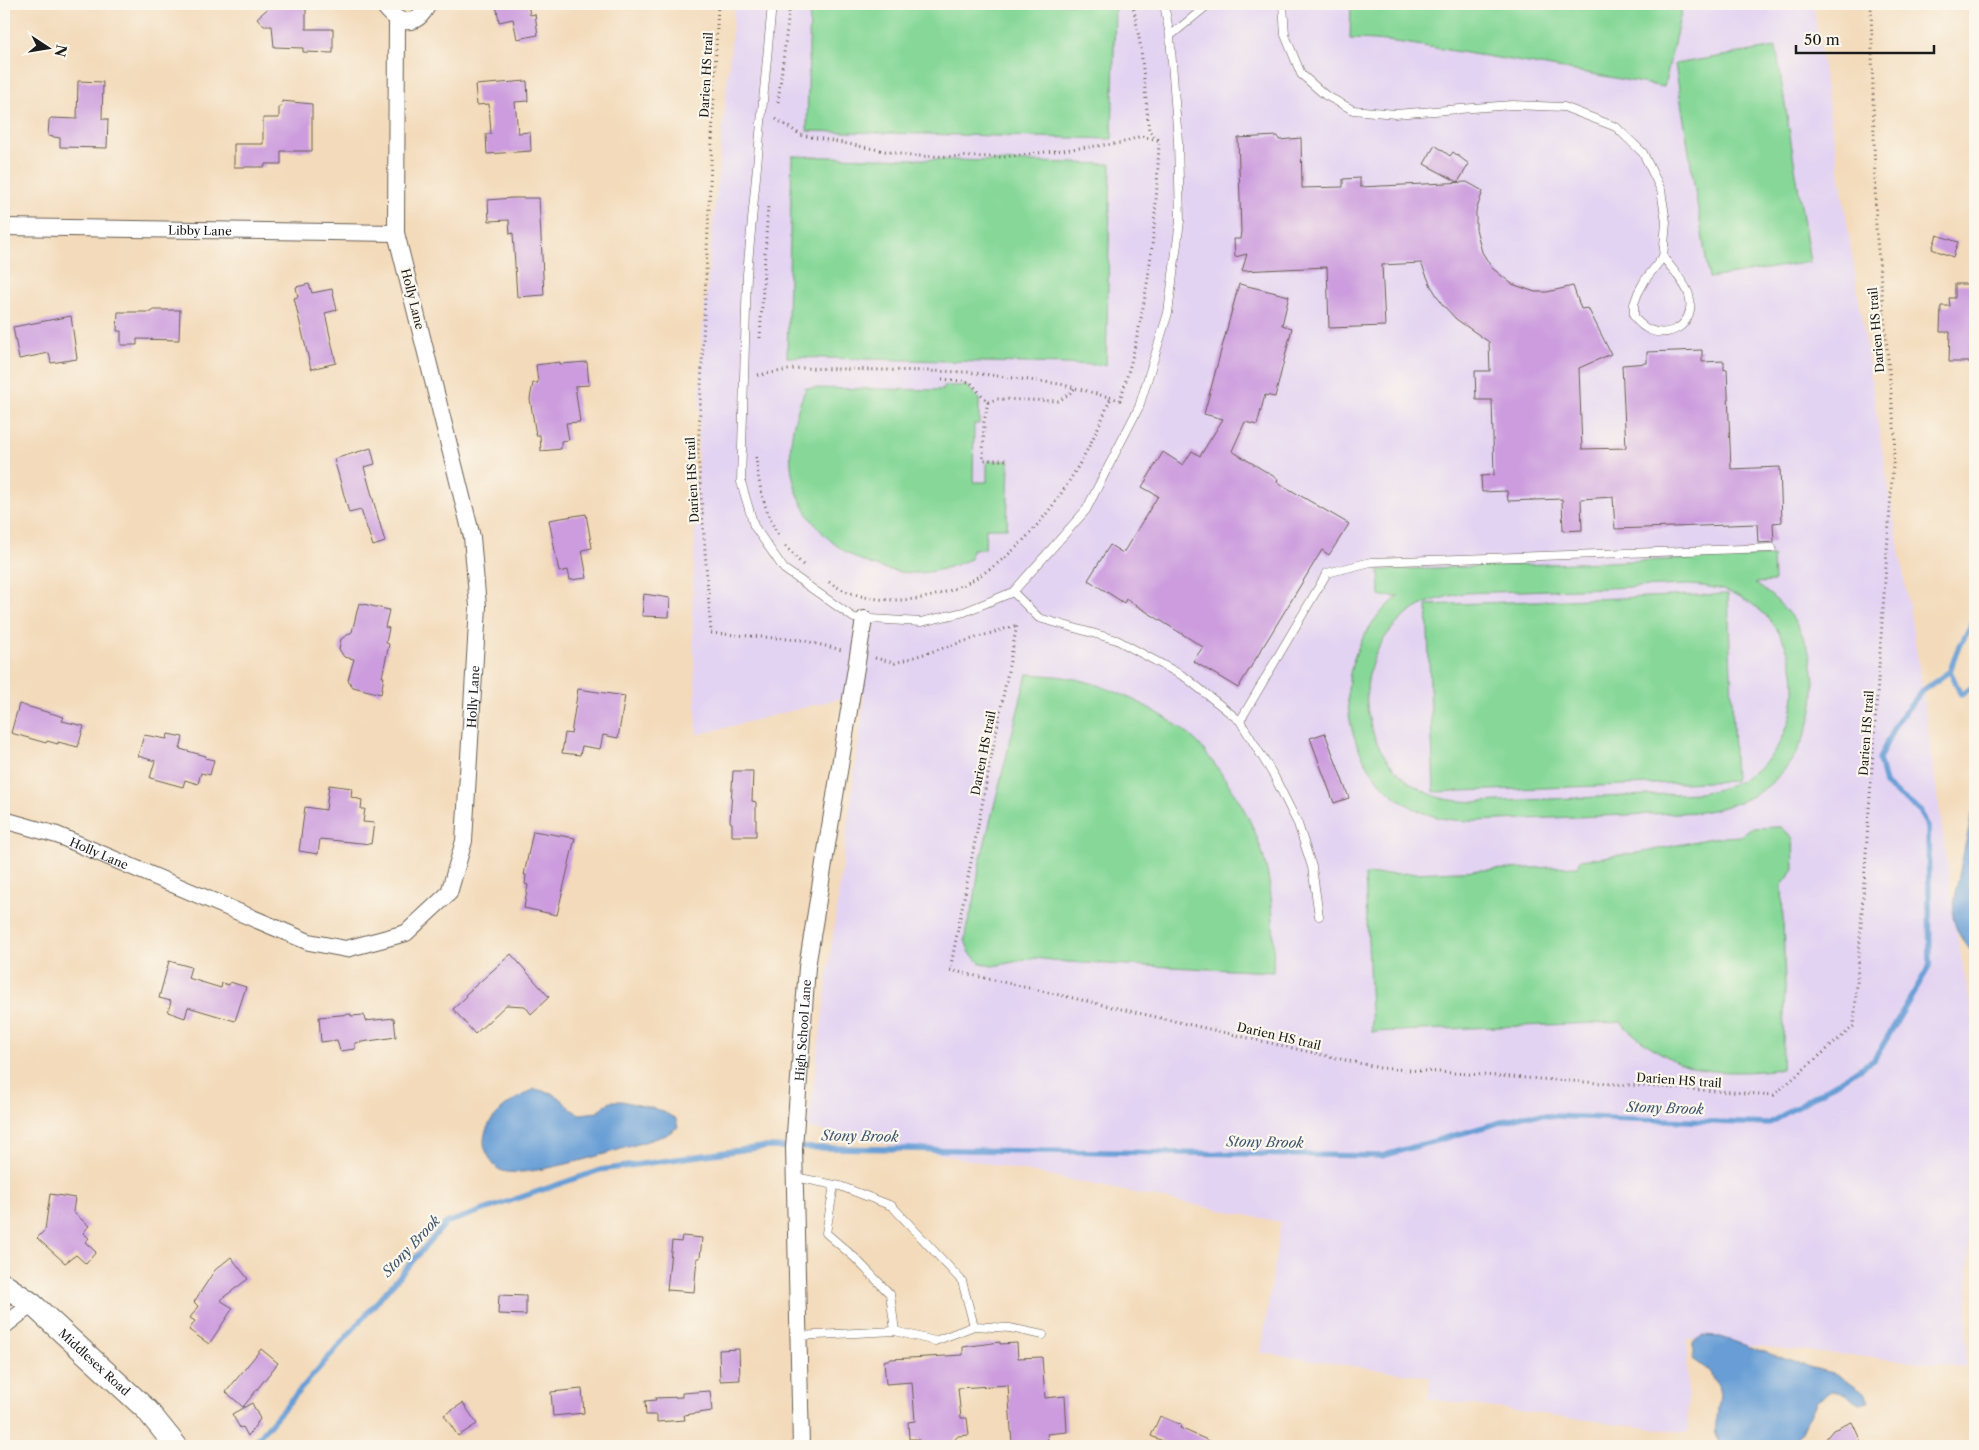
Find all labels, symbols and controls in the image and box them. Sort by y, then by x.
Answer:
north arrow [22,22,72,72]
scale bar [1796,22,1934,54]
text: 50 m [1804,30,1840,49]
street label: Darien HS trail [696,31,716,118]
text: N [51,43,71,59]
street label: Libby Lane [168,222,232,238]
street label: Holly Lane [398,267,428,331]
street label: Darien HS trail [1865,286,1887,373]
street label: Darien HS trail [682,436,702,523]
street label: Holly Lane [463,665,482,728]
street label: Darien HS trail [1856,689,1876,776]
street label: Darien HS trail [967,709,999,796]
street label: Holly Lane [68,834,131,872]
street label: High School Lane [791,979,814,1082]
street label: Darien HS trail [1236,1019,1323,1053]
street label: Darien HS trail [1636,1070,1723,1090]
water label: Stony Brook [1625,1098,1705,1118]
water label: Stony Brook [820,1126,900,1146]
water label: Stony Brook [1225,1132,1305,1152]
water label: Stony Brook [377,1211,444,1281]
street label: Middlesex Road [56,1325,134,1399]

